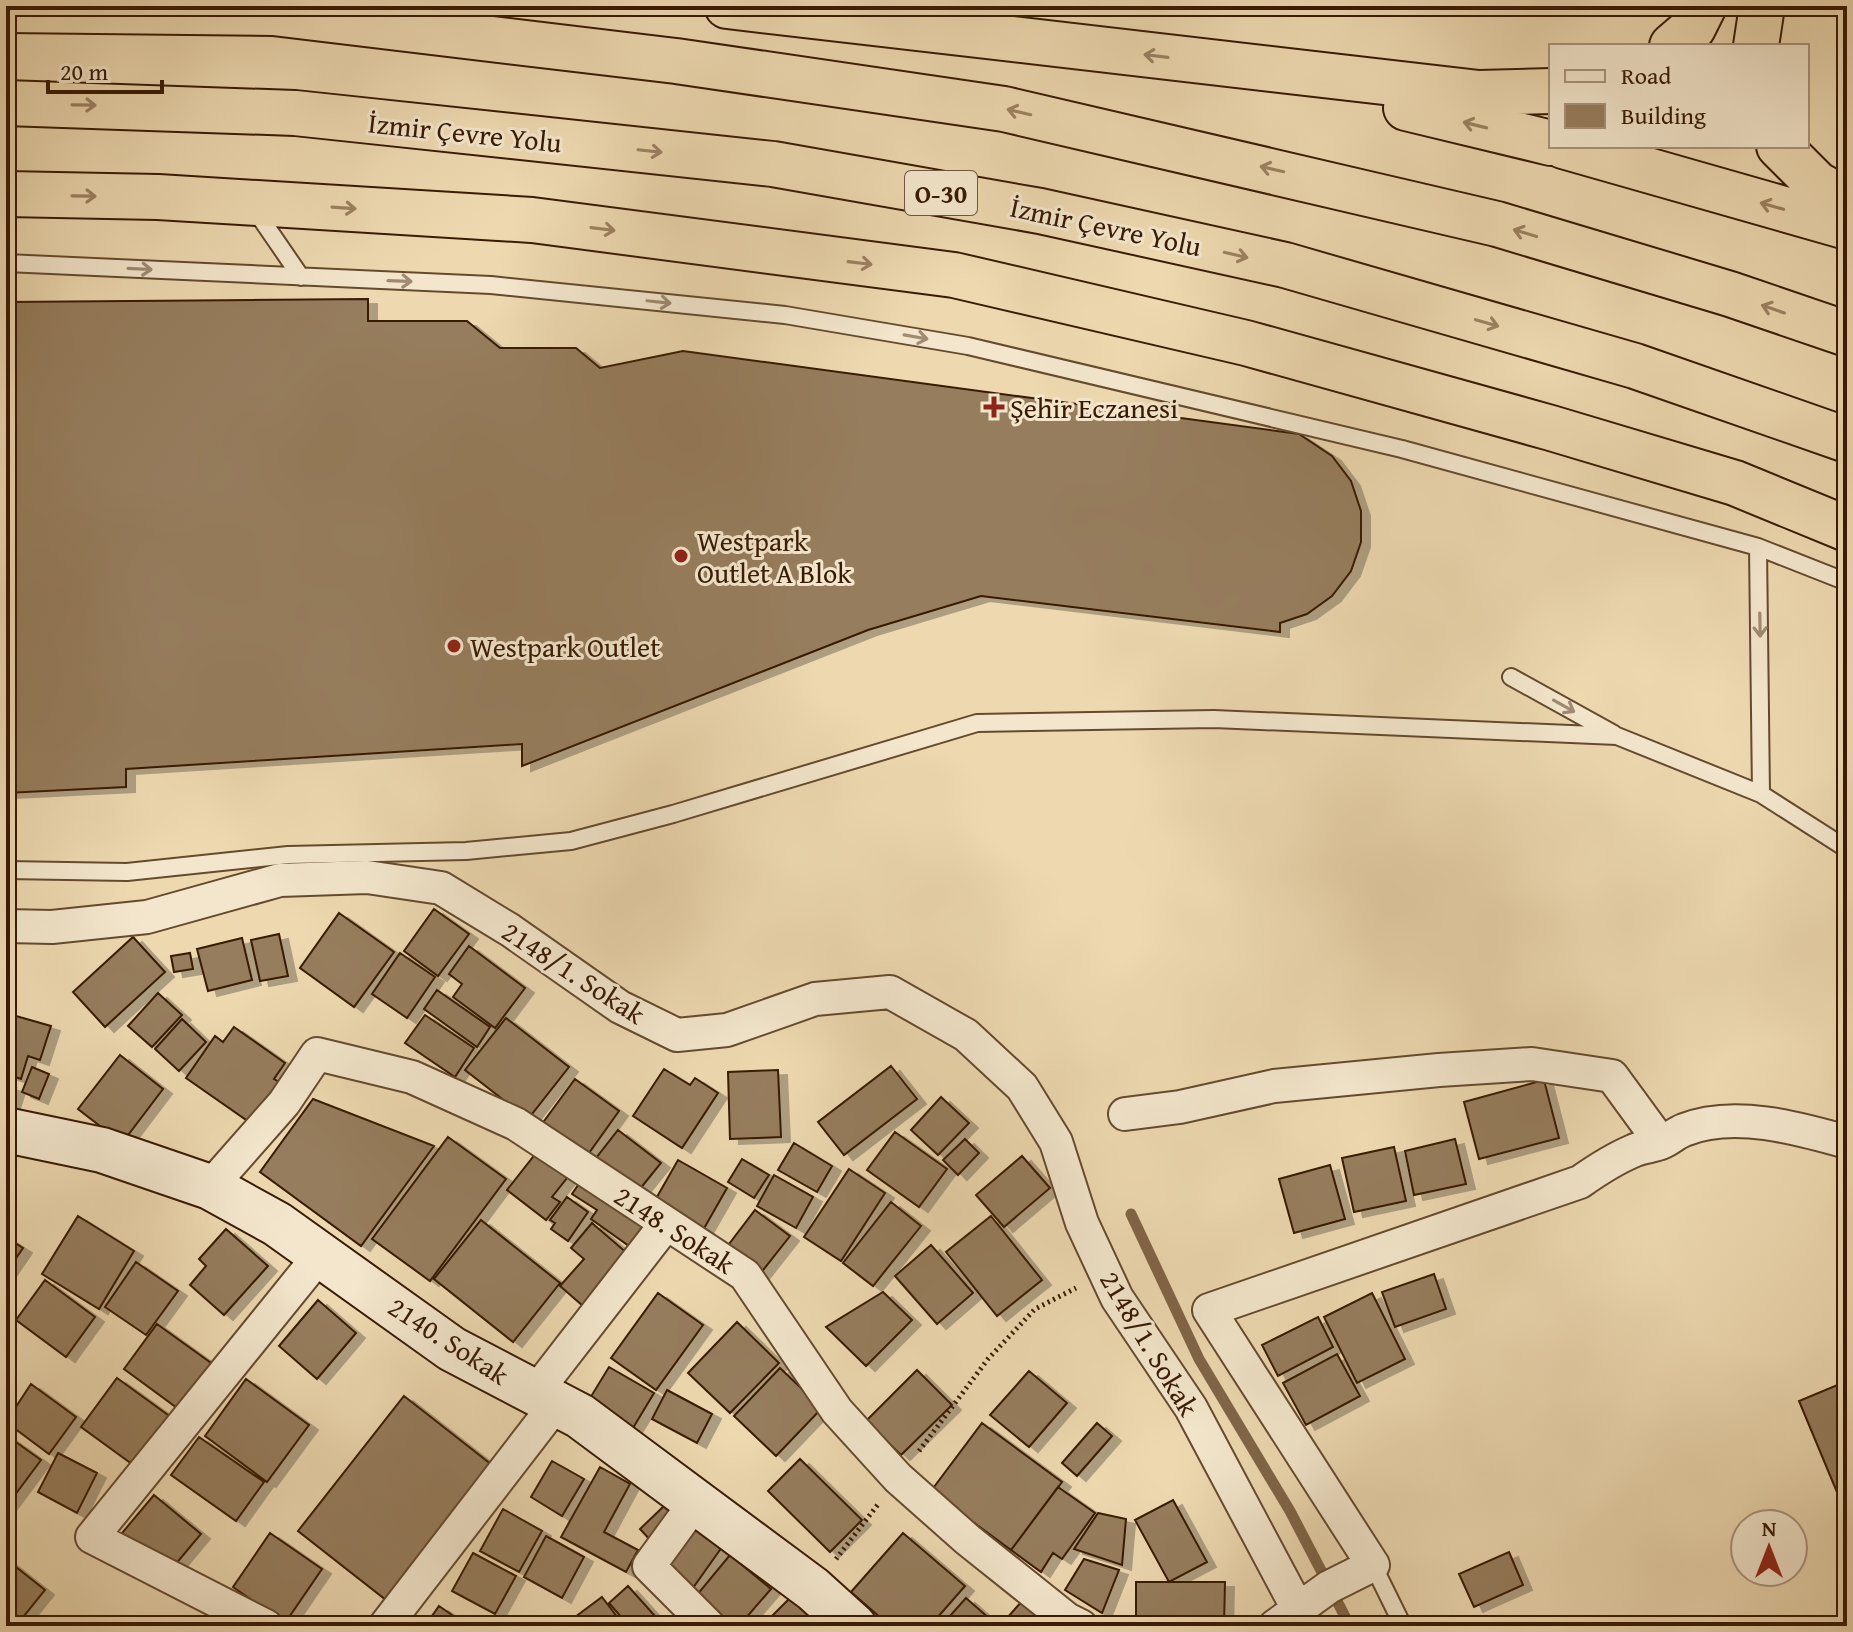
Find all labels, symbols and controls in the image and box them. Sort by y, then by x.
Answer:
scale bar [48,44,162,94]
legend [1549,44,1809,148]
one-way arrow [1143,49,1170,64]
text: 20 m [60,54,108,89]
text: Road [1621,58,1671,93]
one-way arrow [70,97,97,112]
text: Building [1621,98,1706,133]
street label: İzmir Çevre Yolu [366,101,564,163]
one-way arrow [1007,104,1032,119]
one-way arrow [1463,116,1489,131]
one-way arrow [636,144,663,159]
one-way arrow [1260,161,1286,176]
road number: O-30 [905,171,977,215]
street label: İzmir Çevre Yolu [1007,186,1205,266]
one-way arrow [70,188,97,204]
one-way arrow [1760,197,1785,212]
one-way arrow [330,201,357,216]
one-way arrow [589,222,616,237]
one-way arrow [1512,225,1538,240]
one-way arrow [1223,248,1249,263]
one-way arrow [847,256,873,271]
one-way arrow [126,262,153,277]
one-way arrow [386,273,413,288]
one-way arrow [645,295,672,310]
one-way arrow [1761,300,1786,315]
one-way arrow [1473,316,1499,331]
one-way arrow [903,330,928,345]
place label: Şehir Eczanesi [1010,387,1178,428]
marker: Şehir Eczanesi [985,398,1003,416]
place label: Westpark Outlet A Blok [697,520,852,593]
marker: Westpark Outlet A Blok [672,547,690,565]
one-way arrow [1752,611,1767,638]
place label: Westpark Outlet [470,626,660,667]
marker: Westpark Outlet [445,637,463,655]
one-way arrow [1552,699,1575,715]
street label: 2148/1. Sokak [494,910,654,1034]
street label: 2148. Sokak [607,1175,744,1284]
street label: 2148/1. Sokak [1090,1262,1210,1424]
street label: 2140. Sokak [381,1286,518,1395]
north arrow [1729,1508,1809,1588]
text: N [1762,1512,1777,1544]

